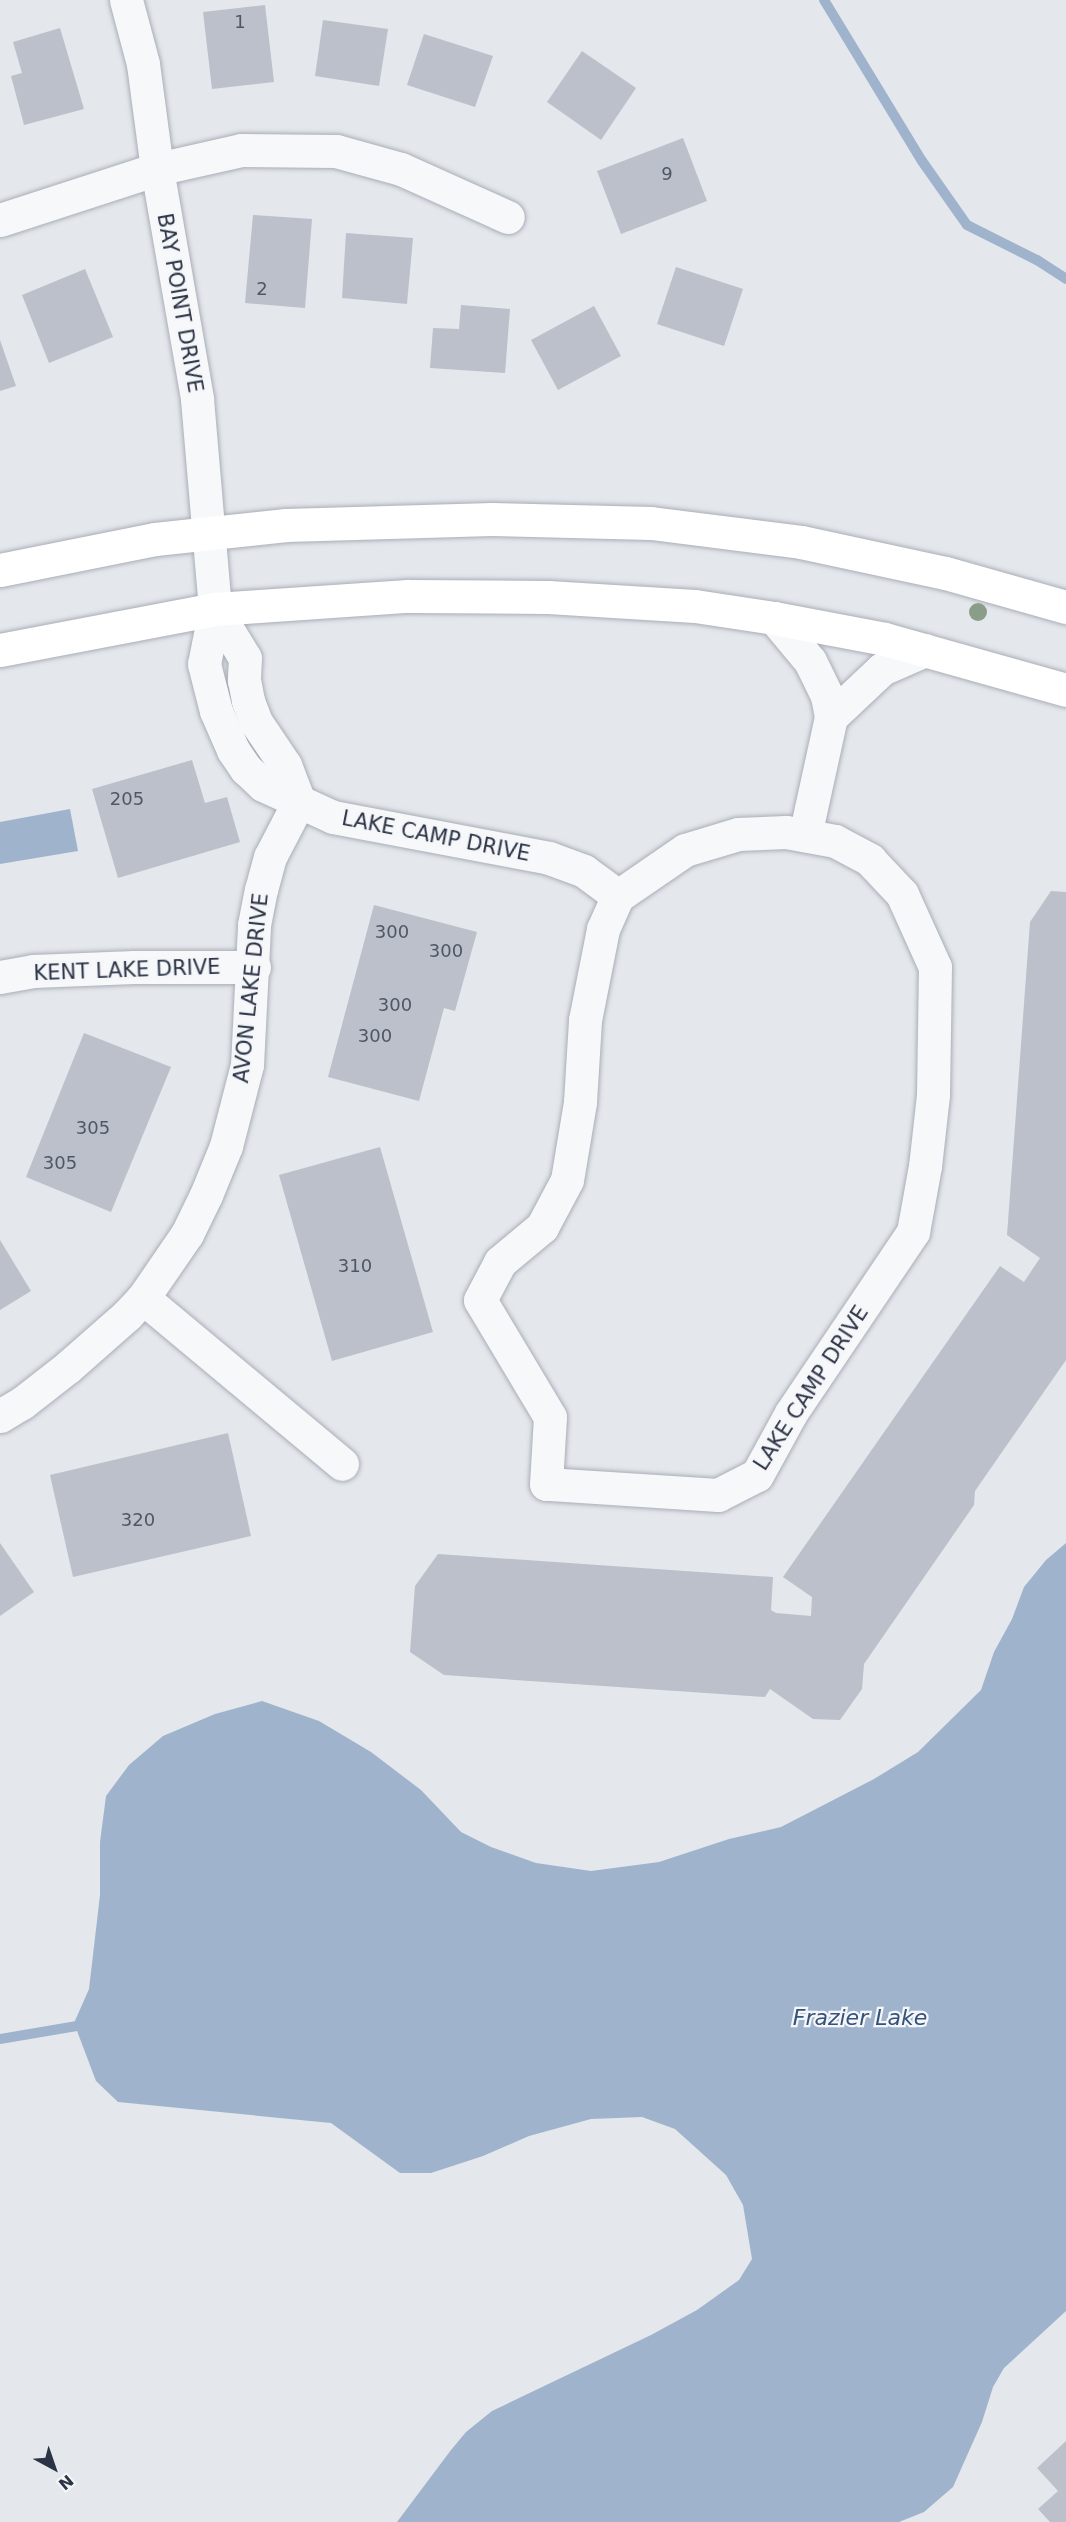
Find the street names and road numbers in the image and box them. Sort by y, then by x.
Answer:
street label: BAY POINT DRIVE [152,211,208,395]
street label: LAKE CAMP DRIVE [340,805,532,867]
street label: AVON LAKE DRIVE [228,892,274,1084]
street label: KENT LAKE DRIVE [33,954,221,986]
street label: LAKE CAMP DRIVE [748,1301,874,1475]

